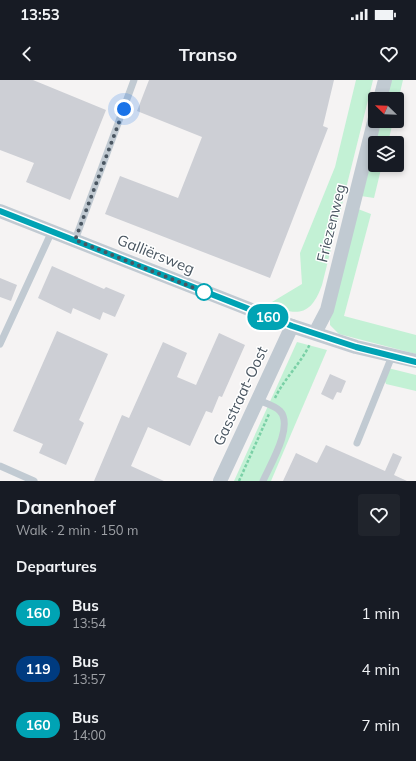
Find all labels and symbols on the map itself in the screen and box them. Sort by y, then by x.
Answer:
north arrow [368,92,404,128]
your location [114,99,134,119]
street label: Friezenweg [312,182,350,264]
street label: Galliërsweg [115,230,197,278]
unlabelled marker [195,283,213,301]
line badge: 160 [245,304,291,330]
street label: Gasstraat-Oost [209,343,271,449]

